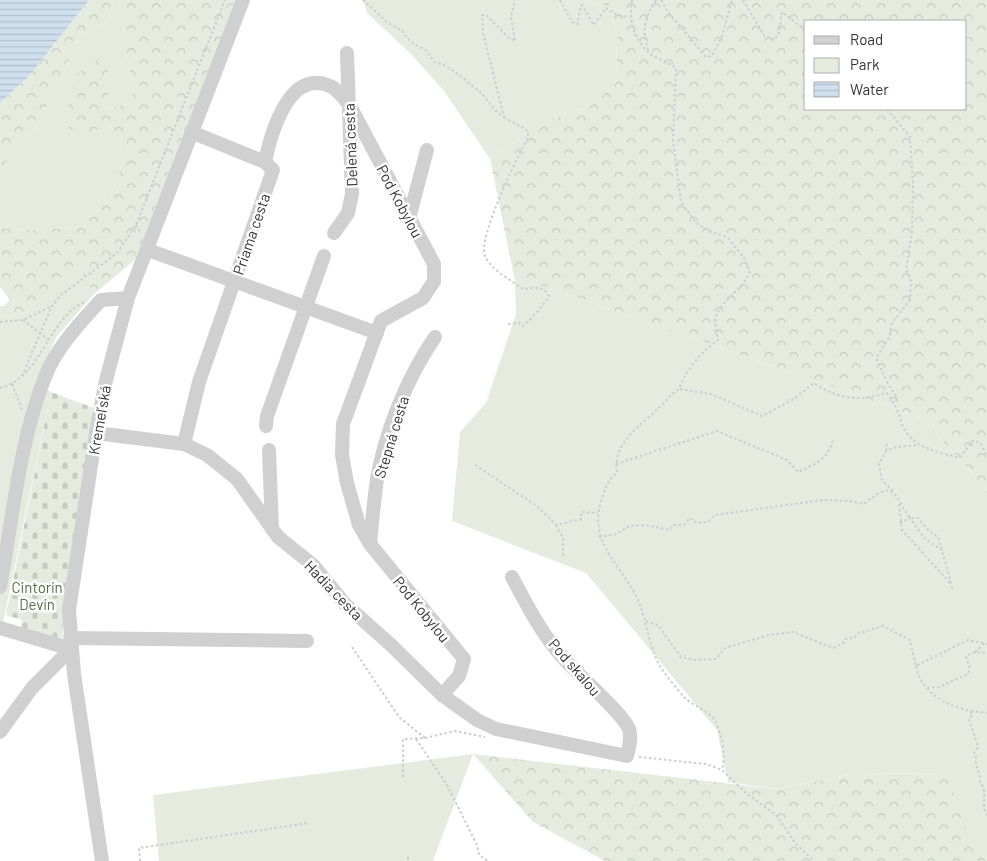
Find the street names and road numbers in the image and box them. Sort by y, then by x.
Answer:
street label: Delená cesta [340,103,360,187]
street label: Pod Kobylou [373,162,427,240]
street label: Priama cesta [229,191,273,277]
street label: Kremeľská [84,384,114,456]
street label: Stepná cesta [370,394,412,480]
street label: Hadia cesta [301,556,367,624]
street label: Pod Kobylou [390,572,454,646]
street label: Pod skalou [545,635,605,699]

